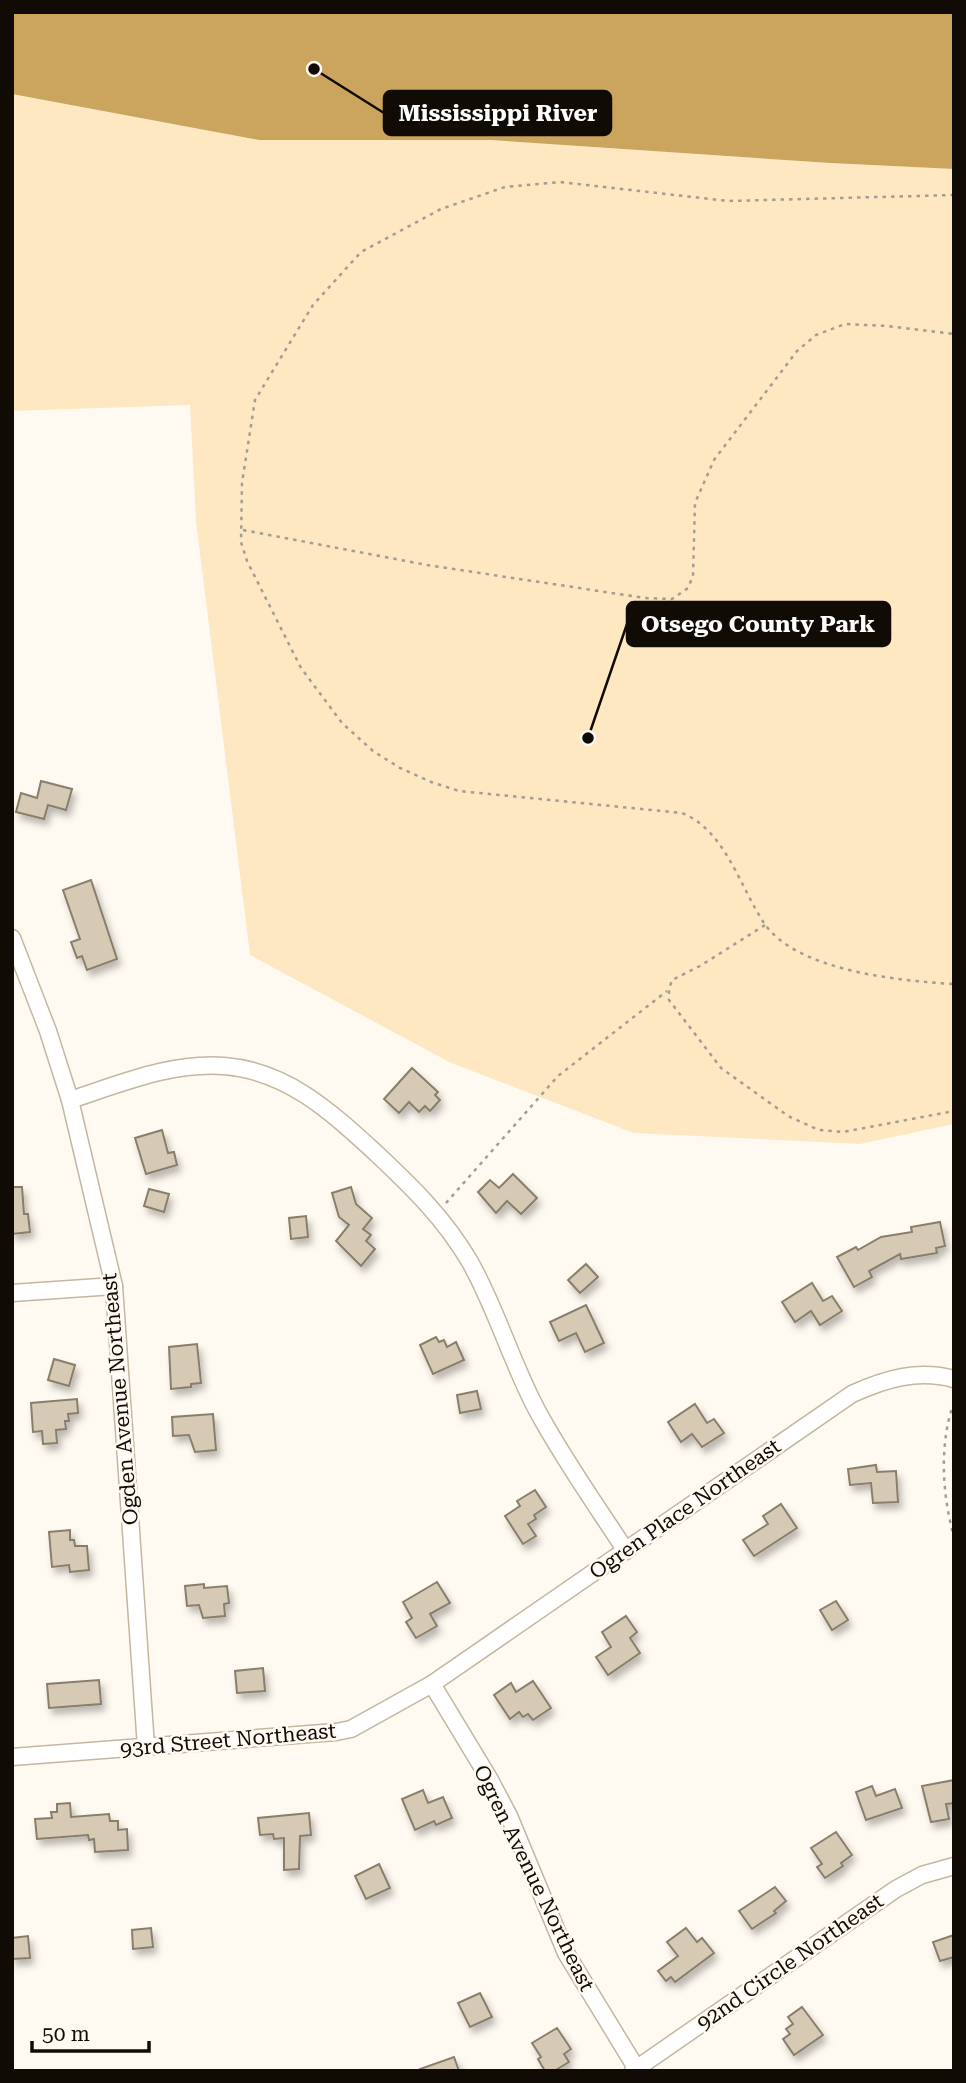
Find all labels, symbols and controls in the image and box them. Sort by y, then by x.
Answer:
callout: Mississippi River [384,91,611,135]
text: Mississippi River [399,100,597,127]
callout: Otsego County Park [627,602,890,646]
text: Otsego County Park [641,611,875,638]
street label: Ogden Avenue Northeast [97,1272,143,1526]
street label: Ogren Place Northeast [585,1434,785,1584]
street label: 93rd Street Northeast [119,1719,337,1761]
street label: Ogren Avenue Northeast [469,1761,599,1995]
street label: 92nd Circle Northeast [692,1888,888,2035]
scale bar [32,2010,149,2054]
text: 50 m [42,2022,90,2046]

